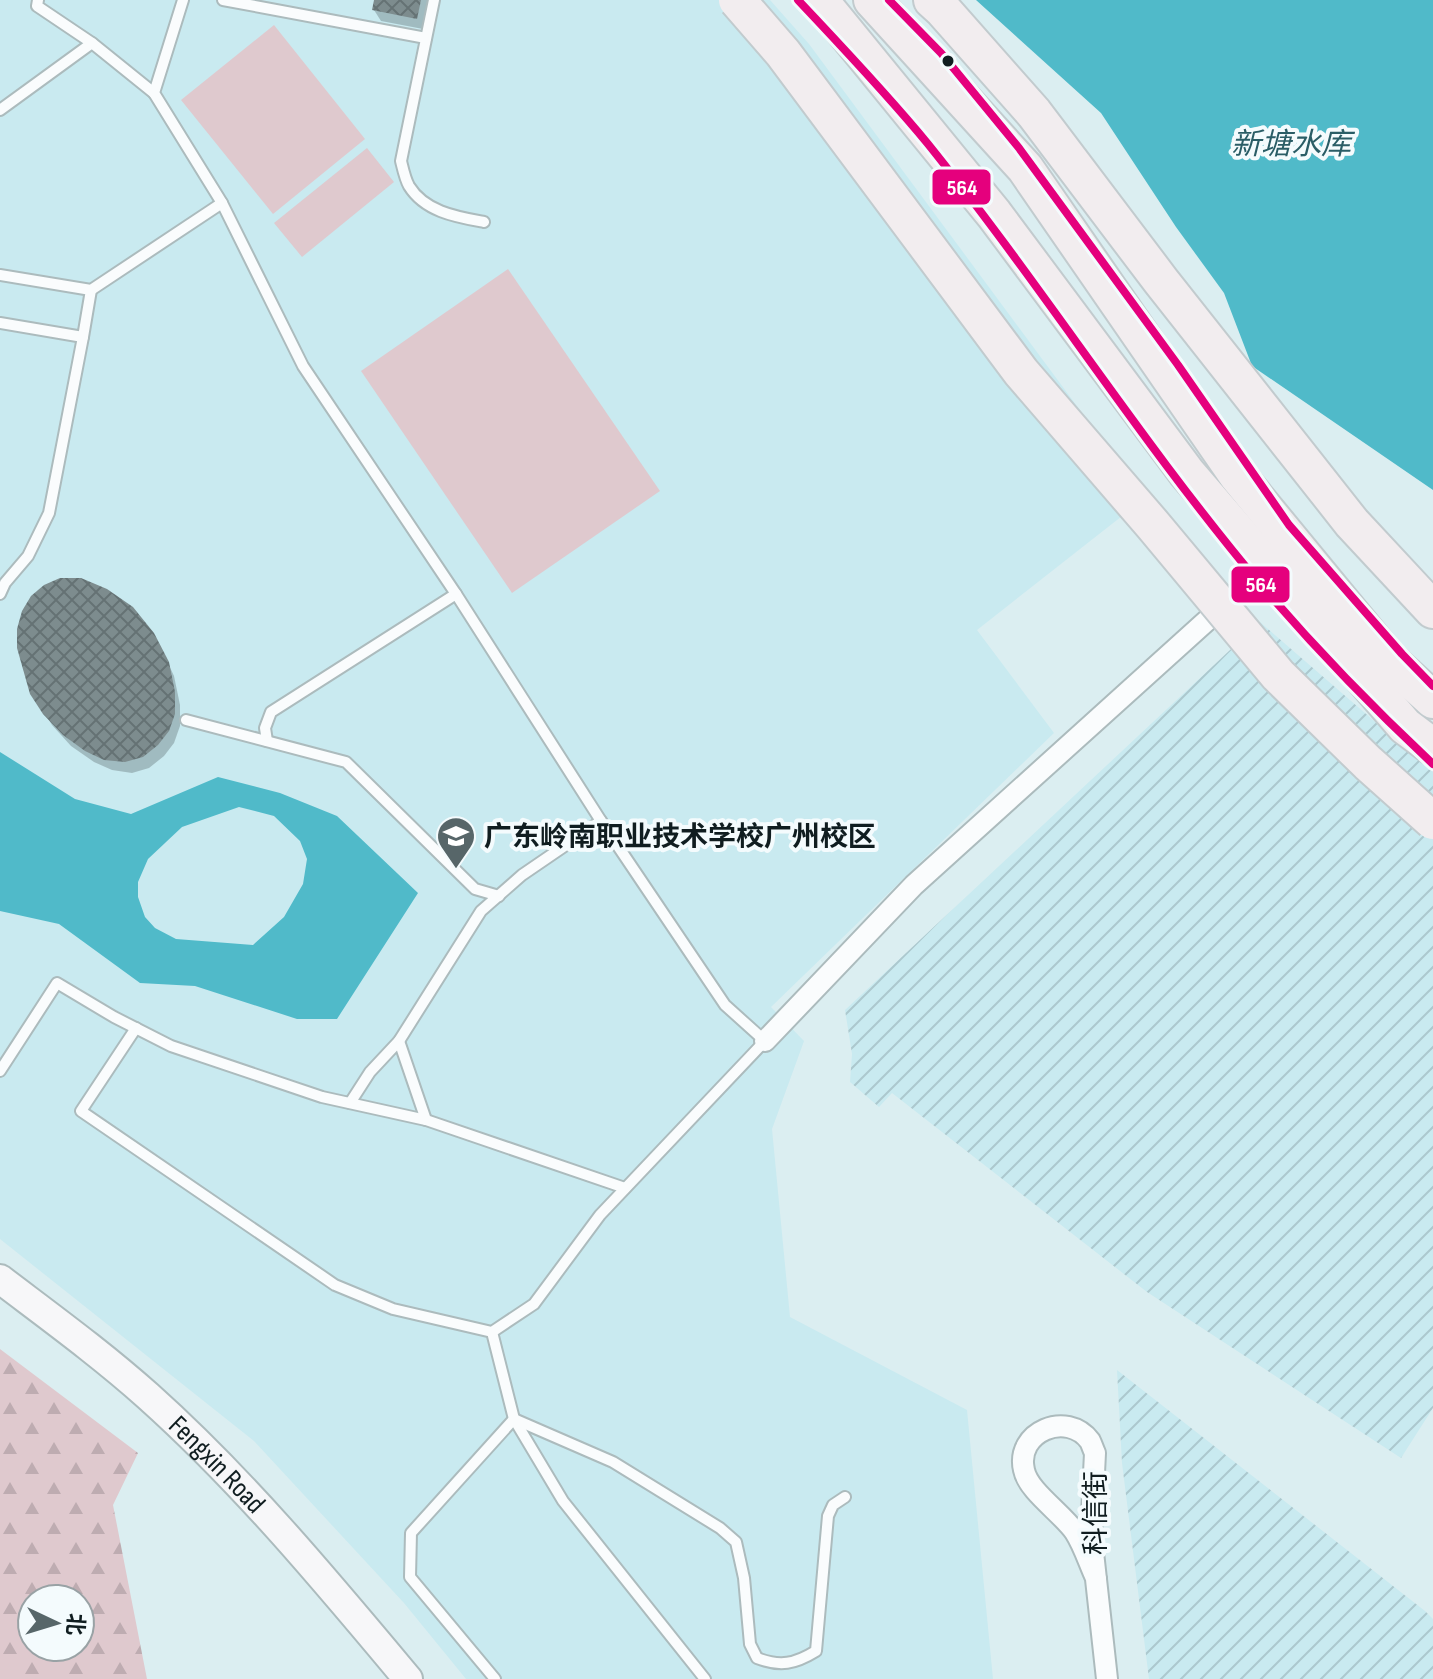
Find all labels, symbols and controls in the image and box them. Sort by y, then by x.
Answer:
unlabelled marker [940,53,956,69]
water label: 新塘水库 [1231,127,1356,163]
line badge: 564 [931,168,992,206]
text: 564 [947,175,977,202]
line badge: 564 [1230,565,1291,604]
text: 564 [1246,572,1276,599]
school or university icon: 广东岭南职业技术学校广州校区 [435,815,477,870]
place label: 广东岭南职业技术学校广州校区 [484,821,876,854]
street label: Fengxin Road [162,1409,272,1520]
street label: 科信街 [1080,1471,1113,1555]
north arrow [16,1583,96,1663]
text: 北 [60,1612,89,1636]

